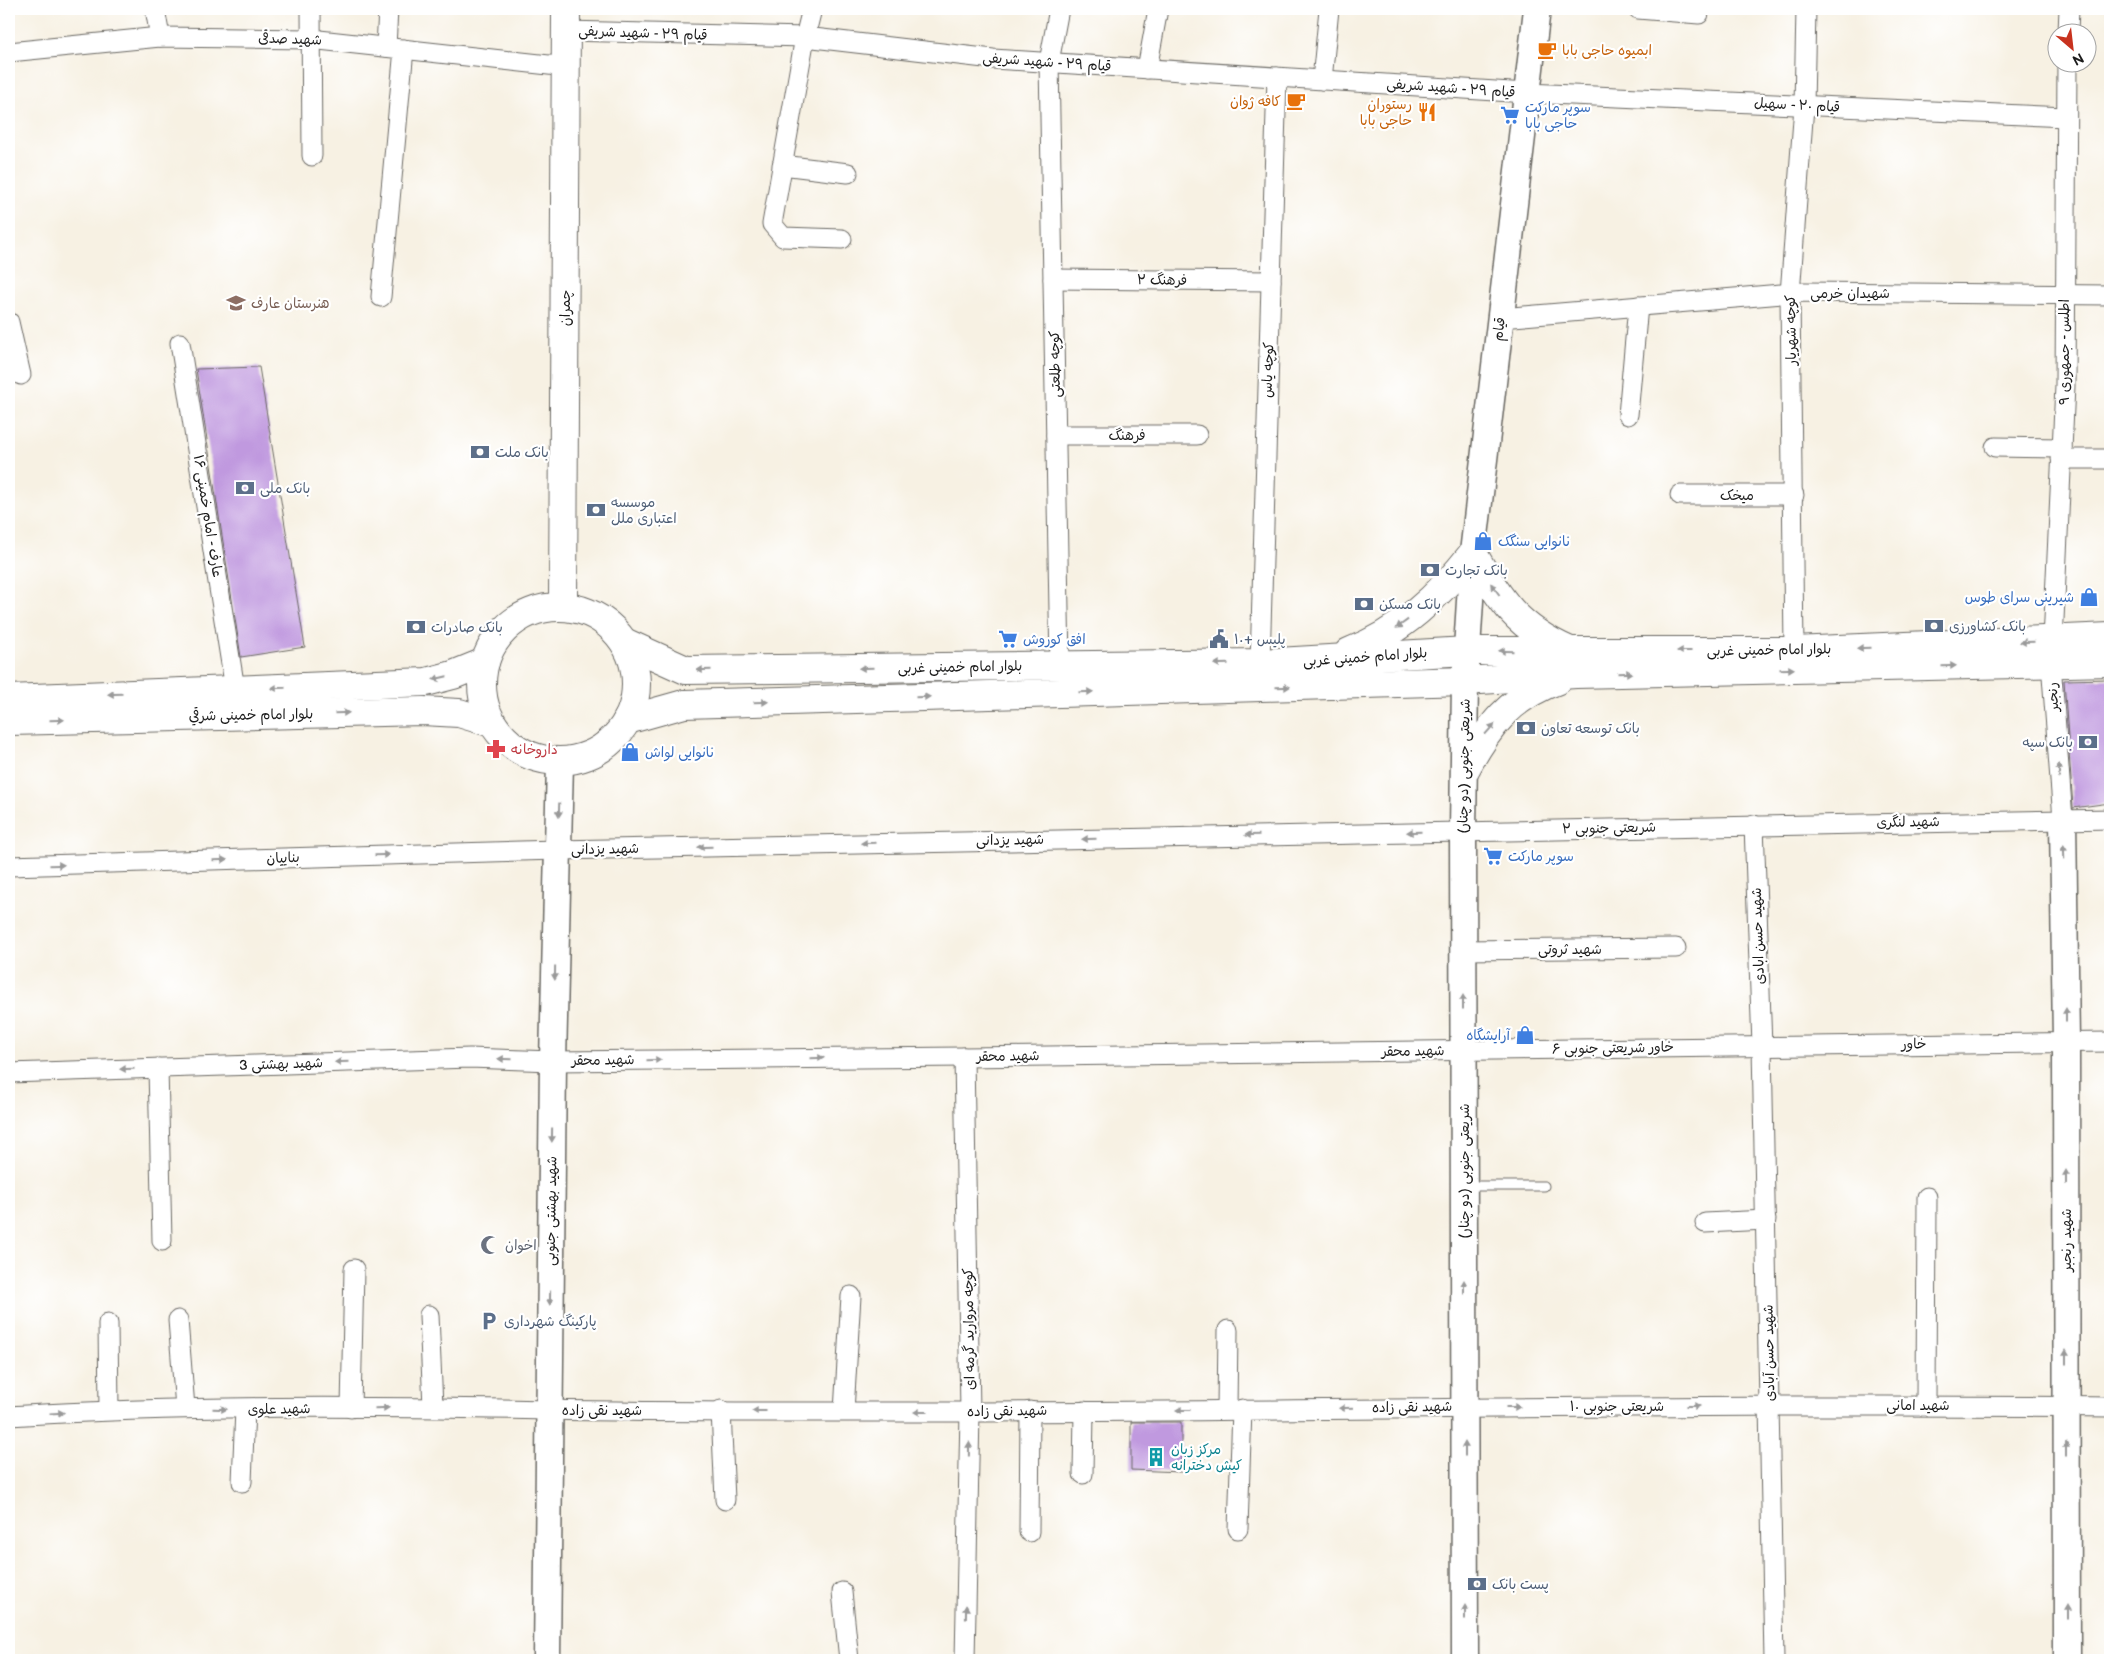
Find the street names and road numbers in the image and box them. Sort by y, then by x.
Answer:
street label: قیام ۲۹ - شهید شریفی [578,22,708,46]
street label: شهید صدقی [258,29,322,49]
street label: قیام ۲۹ - شهید شریفی [982,49,1112,77]
street label: قیام ۲۹ - شهید شریفی [1386,75,1516,103]
street label: قیام ۲۰ - سهیل [1753,94,1841,118]
street label: فرهنگ ۲ [1137,271,1187,289]
street label: شهیدان خرمی [1810,285,1890,302]
street label: چمران [557,290,575,326]
street label: کوچه شهریار [1782,295,1801,366]
street label: اطلس - جمهوری ۹ [2056,299,2074,405]
street label: قیام [1489,316,1511,342]
street label: کوچه طلعتی [1046,330,1065,398]
street label: کوچه یاس [1259,342,1278,398]
street label: فرهنگ [1108,427,1146,444]
street label: عارف - امام خمینی ۱۶ [188,453,226,579]
street label: میخک [1720,487,1754,504]
street label: بلوار امام خمینی غربی [1707,640,1831,662]
street label: بلوار امام خمینی غربی [1302,644,1428,672]
street label: بلوار امام خمینی غربی [898,657,1022,679]
street label: رنجبر [2043,682,2063,713]
street label: شریعتی جنوبی (دو چنار) [1454,698,1475,834]
street label: بلوار امام خمینی شرقي [189,705,313,727]
street label: شهید لنگری [1876,813,1940,831]
street label: شریعتی جنوبی ۲ [1562,819,1656,838]
street label: شهید یزدانی [976,831,1044,849]
street label: شهید یزدانی [571,840,639,858]
street label: بناییان [266,849,300,867]
street label: شهید حسن ابادی [1748,887,1768,985]
street label: شهید ثروتی [1538,941,1602,958]
street label: خاور [1900,1035,1927,1053]
street label: خاور شریعتی جنوبی ۶ [1552,1038,1674,1059]
street label: شهید محقر [1380,1042,1445,1060]
street label: شهید محقر [975,1047,1040,1065]
street label: شهید محقر [570,1051,635,1069]
street label: شهید بهشتی 3 [239,1054,323,1074]
street label: شریعتی جنوبی (دو چنار) [1456,1104,1474,1238]
street label: شهید بهشتی جنوبی [542,1156,561,1266]
street label: شهید رنجبر [2058,1208,2075,1273]
street label: کوچه مروارید گرمه ای [959,1268,980,1390]
street label: شهید حسن آبادی [1760,1304,1778,1402]
street label: شهید امانی [1886,1397,1950,1414]
street label: شهید نقی زاده [1372,1398,1452,1416]
street label: شریعتی جنوبی ۱۰ [1570,1398,1664,1416]
street label: شهید علوی [247,1400,311,1419]
street label: شهید نقی زاده [562,1402,642,1419]
street label: شهید نقی زاده [967,1402,1047,1420]

